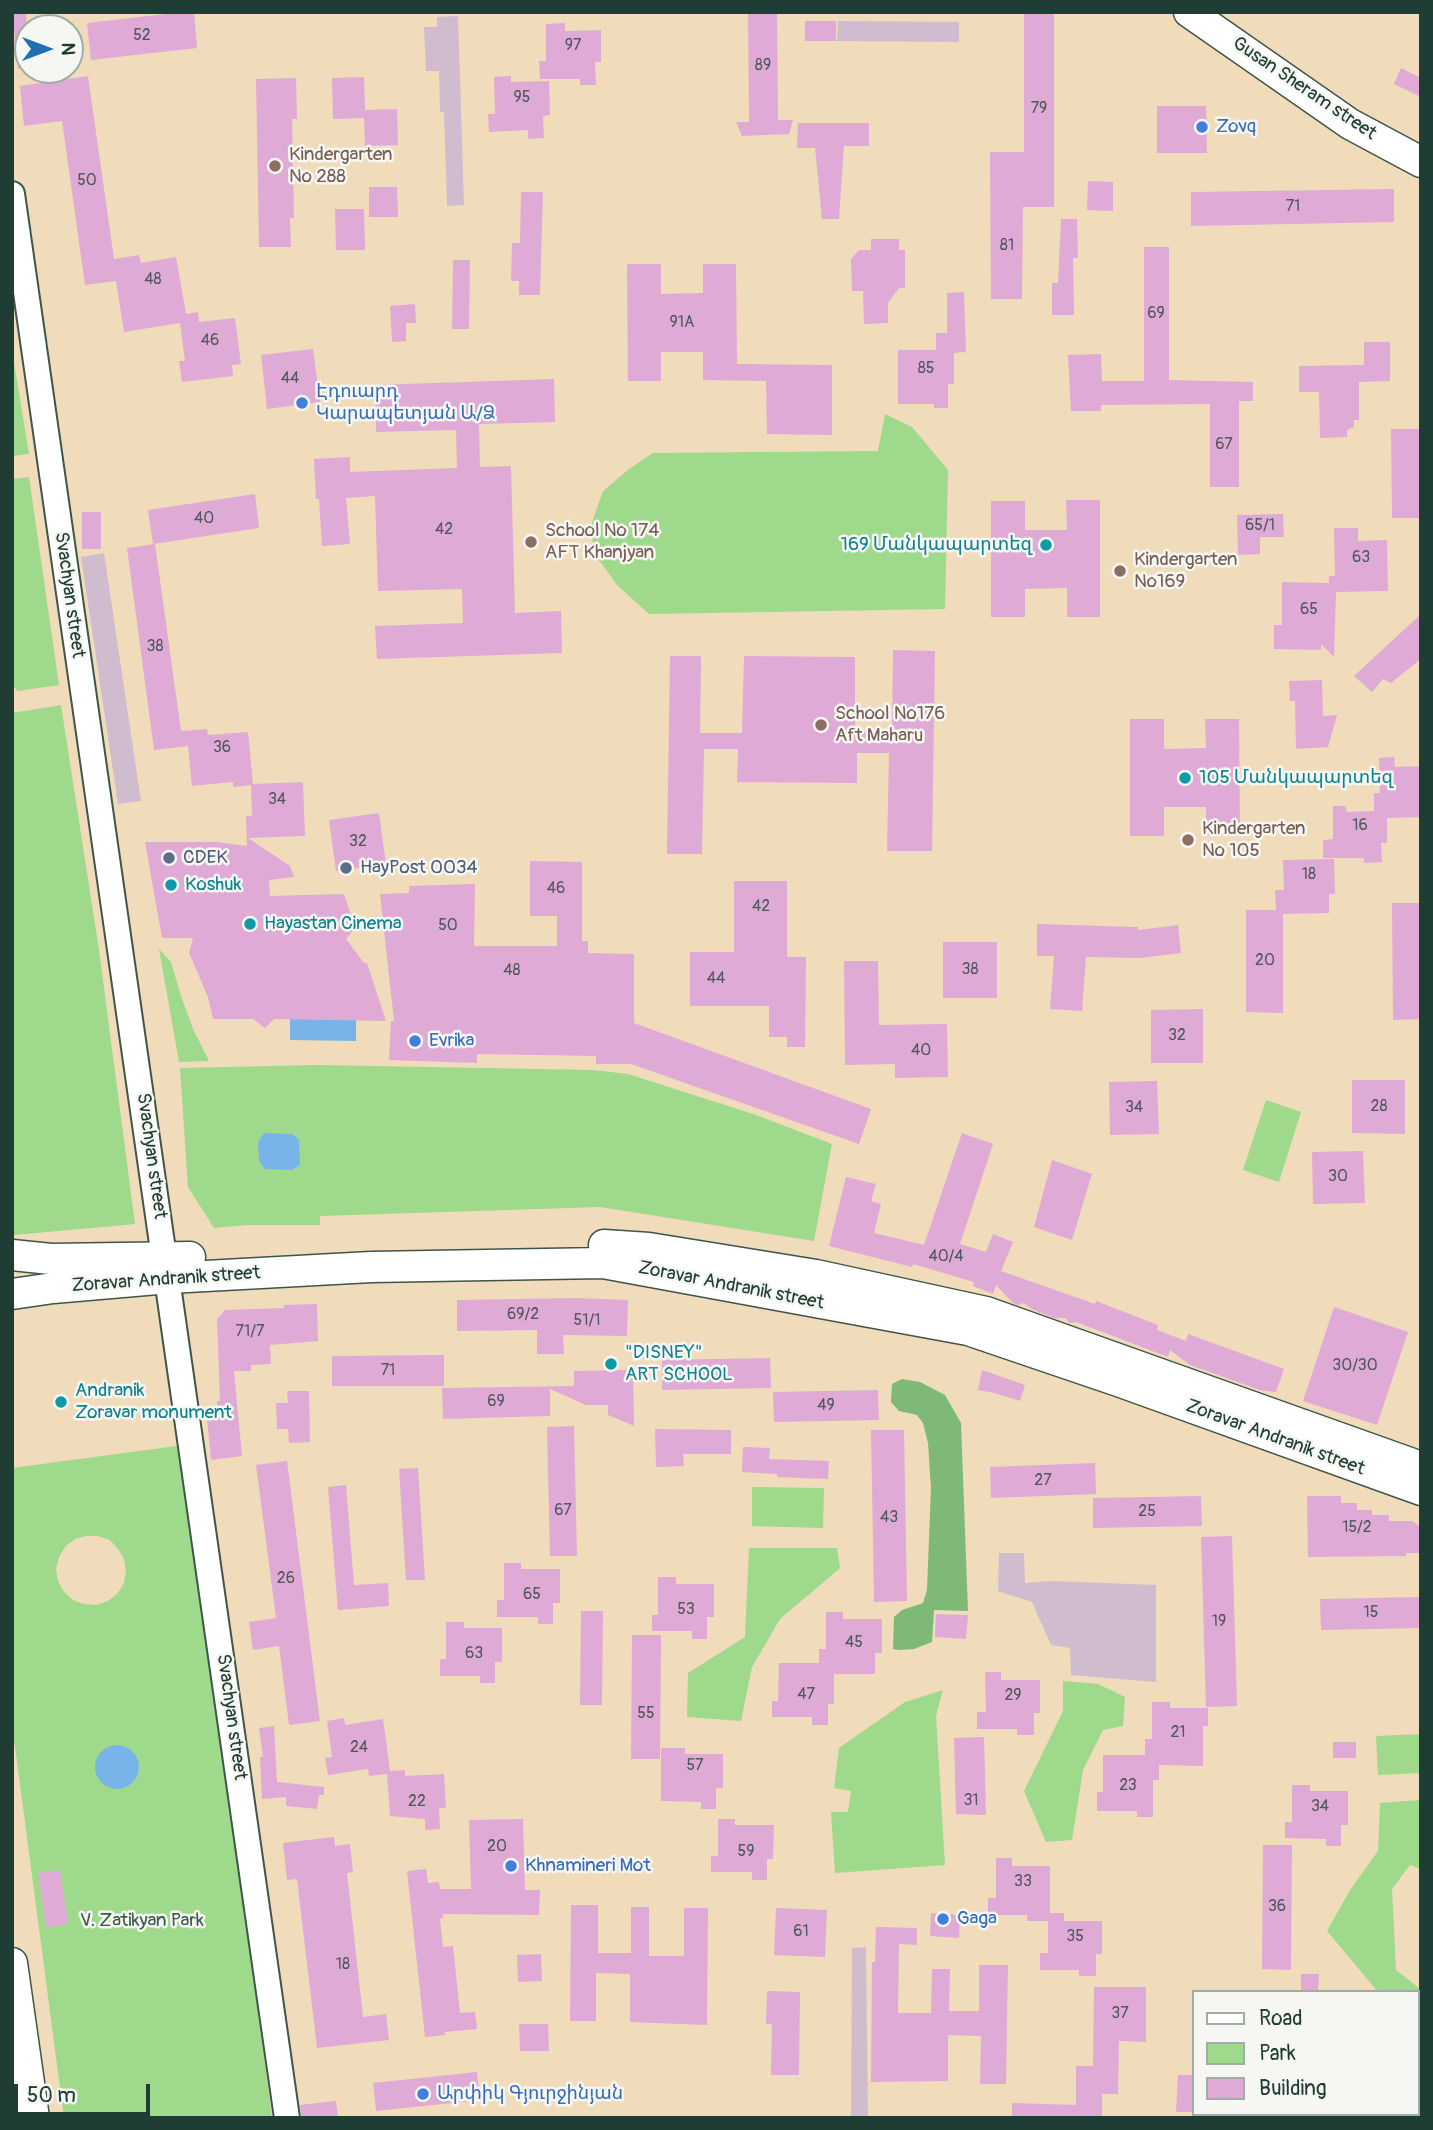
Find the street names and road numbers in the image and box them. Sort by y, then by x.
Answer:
street label: Gusan Sheram street [1228,32,1380,146]
street label: Svachyan street [49,530,89,660]
street label: Svachyan street [131,1091,171,1221]
street label: Zoravar Andranik street [636,1257,826,1315]
street label: Zoravar Andranik street [71,1262,261,1298]
street label: Zoravar Andranik street [1182,1395,1368,1481]
street label: Svachyan street [211,1652,251,1782]

